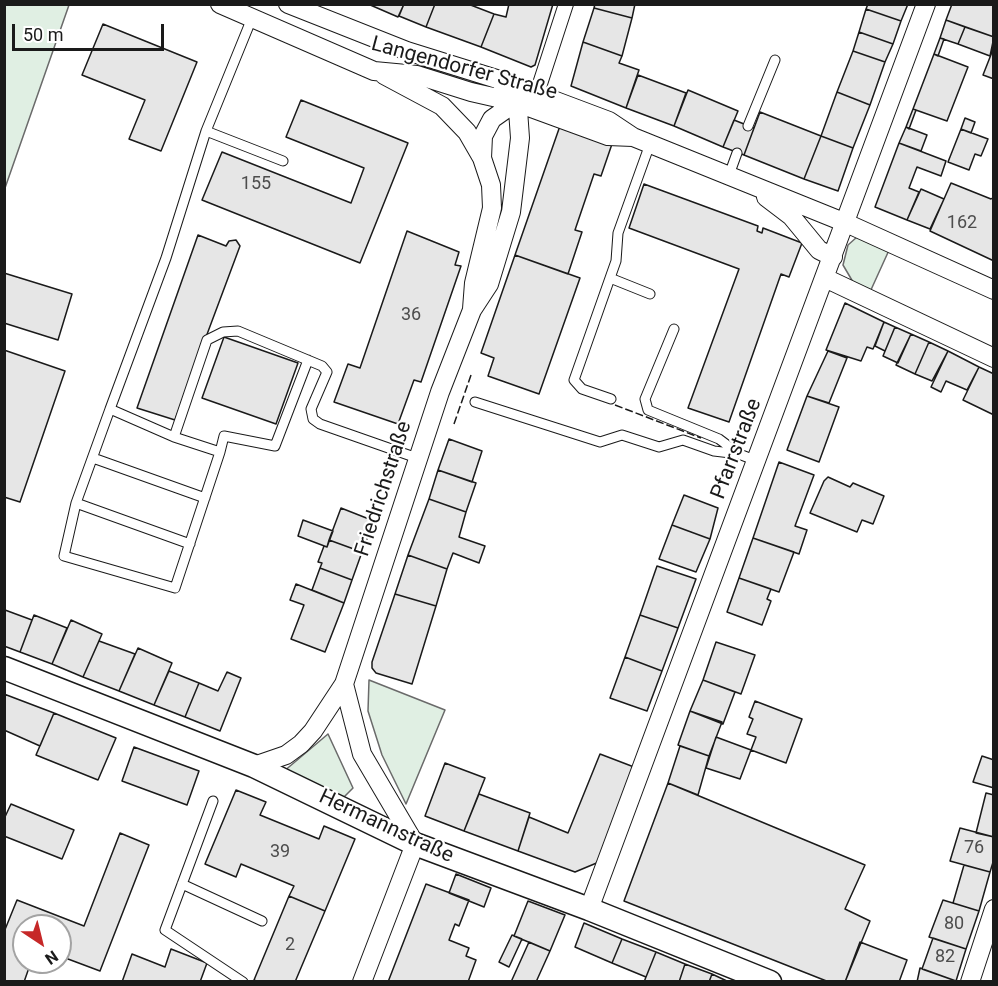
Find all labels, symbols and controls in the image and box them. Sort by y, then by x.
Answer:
scale bar [15,12,166,50]
text: 50 m [23,24,63,45]
street label: Langendorfer Straße [368,32,560,106]
house number: 155 [241,173,271,195]
house number: 162 [947,212,977,234]
house number: 36 [401,304,421,326]
street label: Pfarrstraße [706,395,768,503]
street label: Friedrichstraße [350,418,418,560]
street label: Hermannstraße [315,785,457,869]
house number: 76 [964,837,984,859]
house number: 39 [270,841,290,863]
house number: 80 [944,913,964,935]
north arrow [12,914,72,974]
house number: 2 [285,934,295,956]
text: N [41,946,62,969]
house number: 82 [935,946,955,968]

